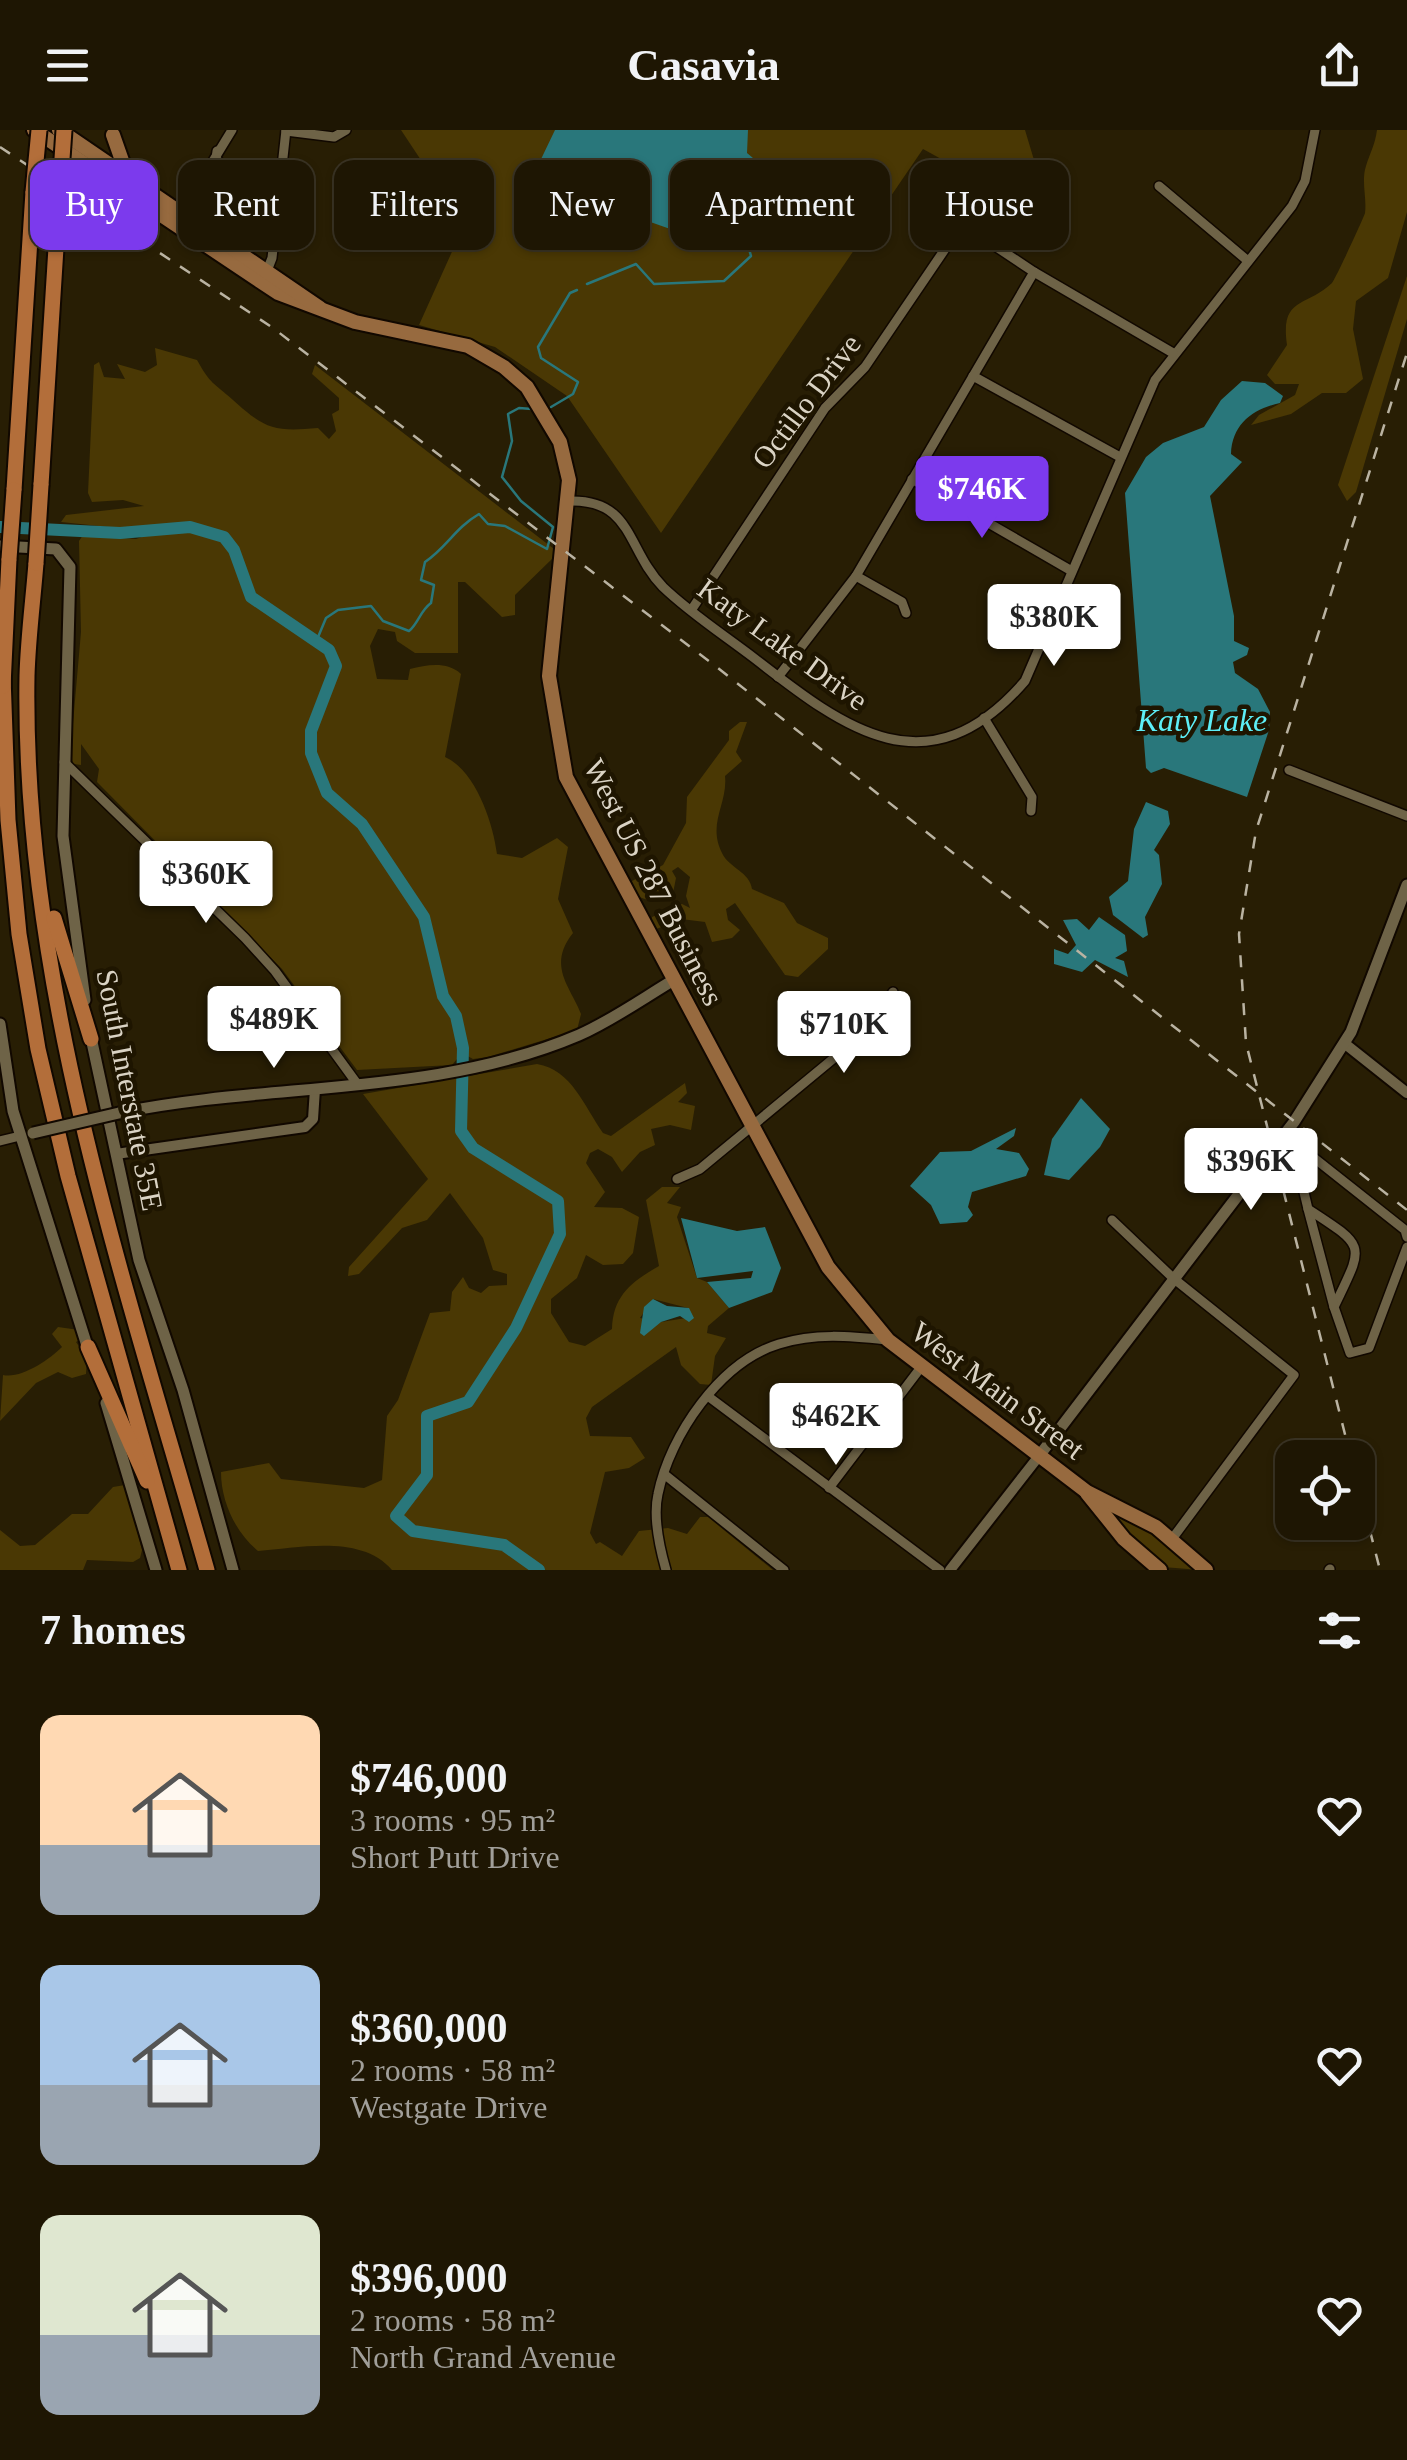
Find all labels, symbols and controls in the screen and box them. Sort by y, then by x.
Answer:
icon: menu [40,38,95,93]
icon: share [1312,38,1367,93]
text: Casavia [627,40,780,90]
chip: Buy [30,160,158,250]
chip: Rent [178,160,314,250]
chip: Filters [334,160,494,250]
chip: New [514,160,650,250]
chip: Apartment [670,160,890,250]
chip: House [910,160,1069,250]
street label: Octillo Drive [745,328,867,474]
pin: $746K [912,456,1052,541]
text: $746K [938,470,1026,506]
street label: Katy Lake Drive [692,571,874,717]
pin: $380K [984,584,1124,669]
text: $380K [1010,598,1098,634]
water label: Katy Lake [1136,702,1267,738]
street label: West US 287 Business [578,753,730,1011]
pin: $360K [136,841,276,926]
text: $360K [162,855,250,891]
street label: South Interstate 35E [90,967,170,1213]
pin: $489K [204,986,344,1071]
pin: $710K [774,991,914,1076]
text: $489K [230,1000,318,1036]
text: $710K [800,1005,888,1041]
pin: $396K [1181,1128,1321,1213]
text: $396K [1207,1142,1295,1178]
street label: West Main Street [905,1314,1091,1466]
pin: $462K [766,1383,906,1468]
text: $462K [792,1397,880,1433]
map controls [1275,1440,1375,1540]
button: locate [1275,1440,1375,1540]
icon: filters [1312,1603,1367,1658]
text: 7 homes [40,1607,186,1653]
icon: home [120,1755,240,1875]
text: $746,000 [350,1755,508,1801]
icon: heart [1312,1788,1367,1843]
text: 3 rooms · 95 m² [350,1802,555,1838]
text: Short Putt Drive [350,1839,560,1875]
icon: home [120,2005,240,2125]
text: $360,000 [350,2005,508,2051]
icon: heart [1312,2038,1367,2093]
text: 2 rooms · 58 m² [350,2052,555,2088]
text: Westgate Drive [350,2089,547,2125]
icon: home [120,2255,240,2375]
text: $396,000 [350,2255,508,2301]
icon: heart [1312,2288,1367,2343]
text: 2 rooms · 58 m² [350,2302,555,2338]
text: North Grand Avenue [350,2339,616,2375]

